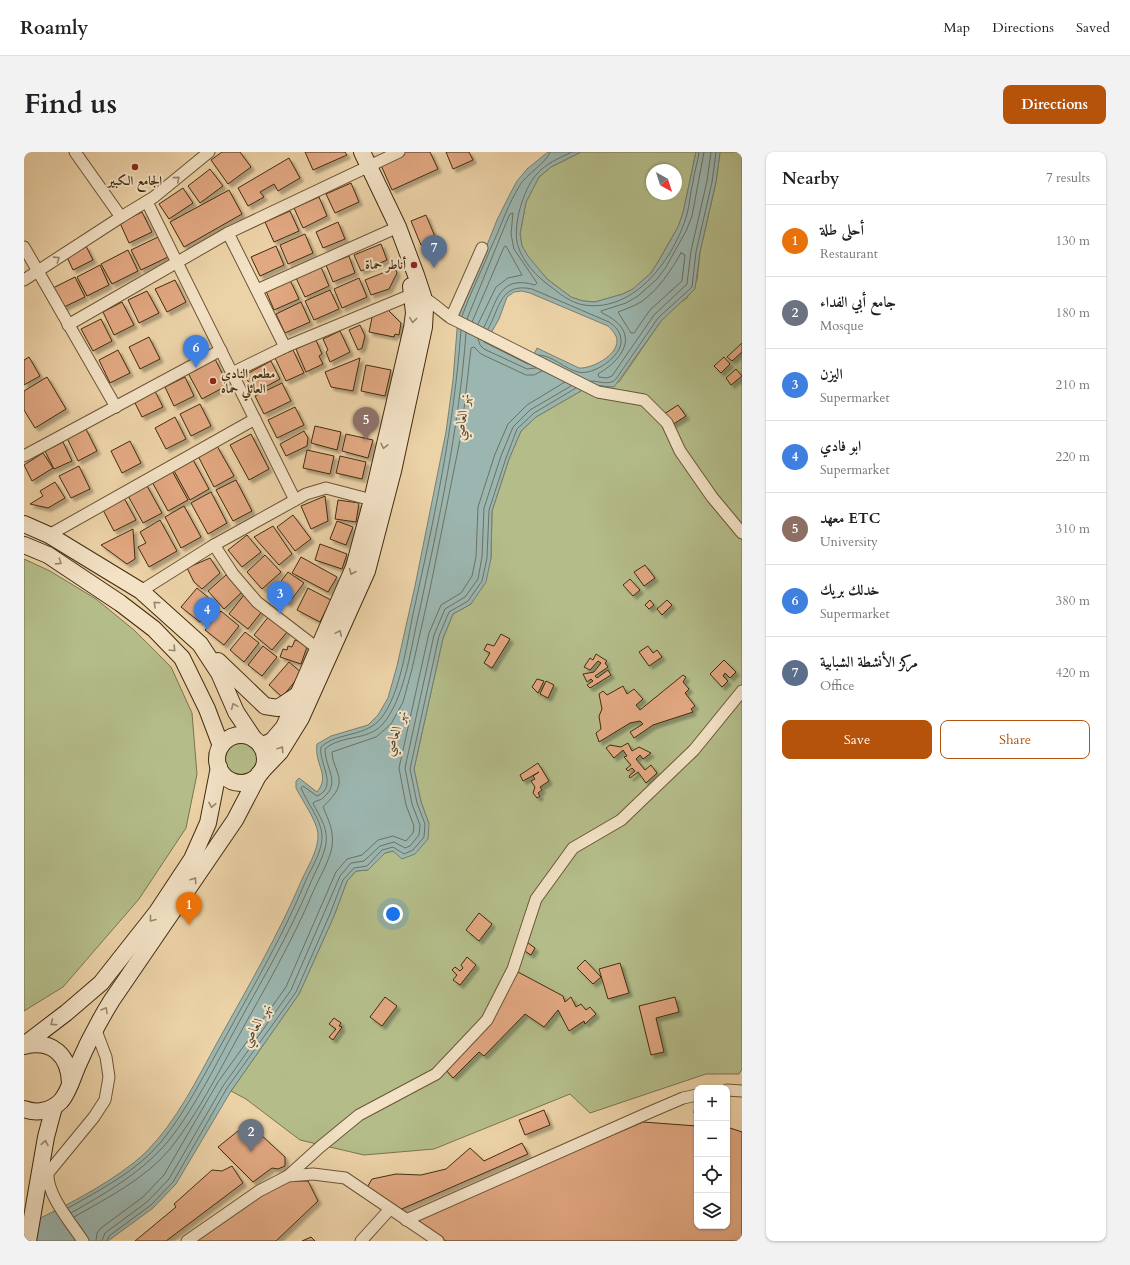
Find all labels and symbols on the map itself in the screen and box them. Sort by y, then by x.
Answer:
marker: الجامع الكبير [130,162,140,172]
north arrow [646,164,682,200]
place label: الجامع الكبير [106,172,162,193]
one-way arrow [172,177,179,184]
pin: 7 [421,235,447,268]
one-way arrow [53,256,60,264]
place label: أناطر حماة [365,256,407,274]
marker: أناطر حماة [409,260,419,270]
one-way arrow [409,316,418,323]
pin: 6 [183,335,209,368]
place label: مطعم النادي العائلي حماه [221,365,275,401]
marker: مطعم النادي العائلي حماه [208,376,218,386]
water label: نهر العاصي [449,392,479,442]
pin: 5 [353,407,379,440]
one-way arrow [381,443,389,449]
one-way arrow [54,558,61,565]
one-way arrow [348,568,356,575]
pin: 3 [267,581,293,614]
pin: 4 [194,597,220,630]
one-way arrow [153,602,161,609]
one-way arrow [334,629,342,637]
one-way arrow [168,644,176,652]
one-way arrow [230,702,238,709]
water label: نهر العاصي [378,707,416,760]
one-way arrow [276,746,284,753]
one-way arrow [208,802,217,809]
one-way arrow [189,877,196,884]
pin: 1 [176,892,202,925]
your location [383,904,403,924]
one-way arrow [149,915,156,922]
water label: نهر العاصي [236,1000,280,1052]
one-way arrow [101,1007,108,1014]
one-way arrow [51,1018,58,1025]
pin: 2 [238,1119,264,1152]
one-way arrow [40,1139,49,1146]

